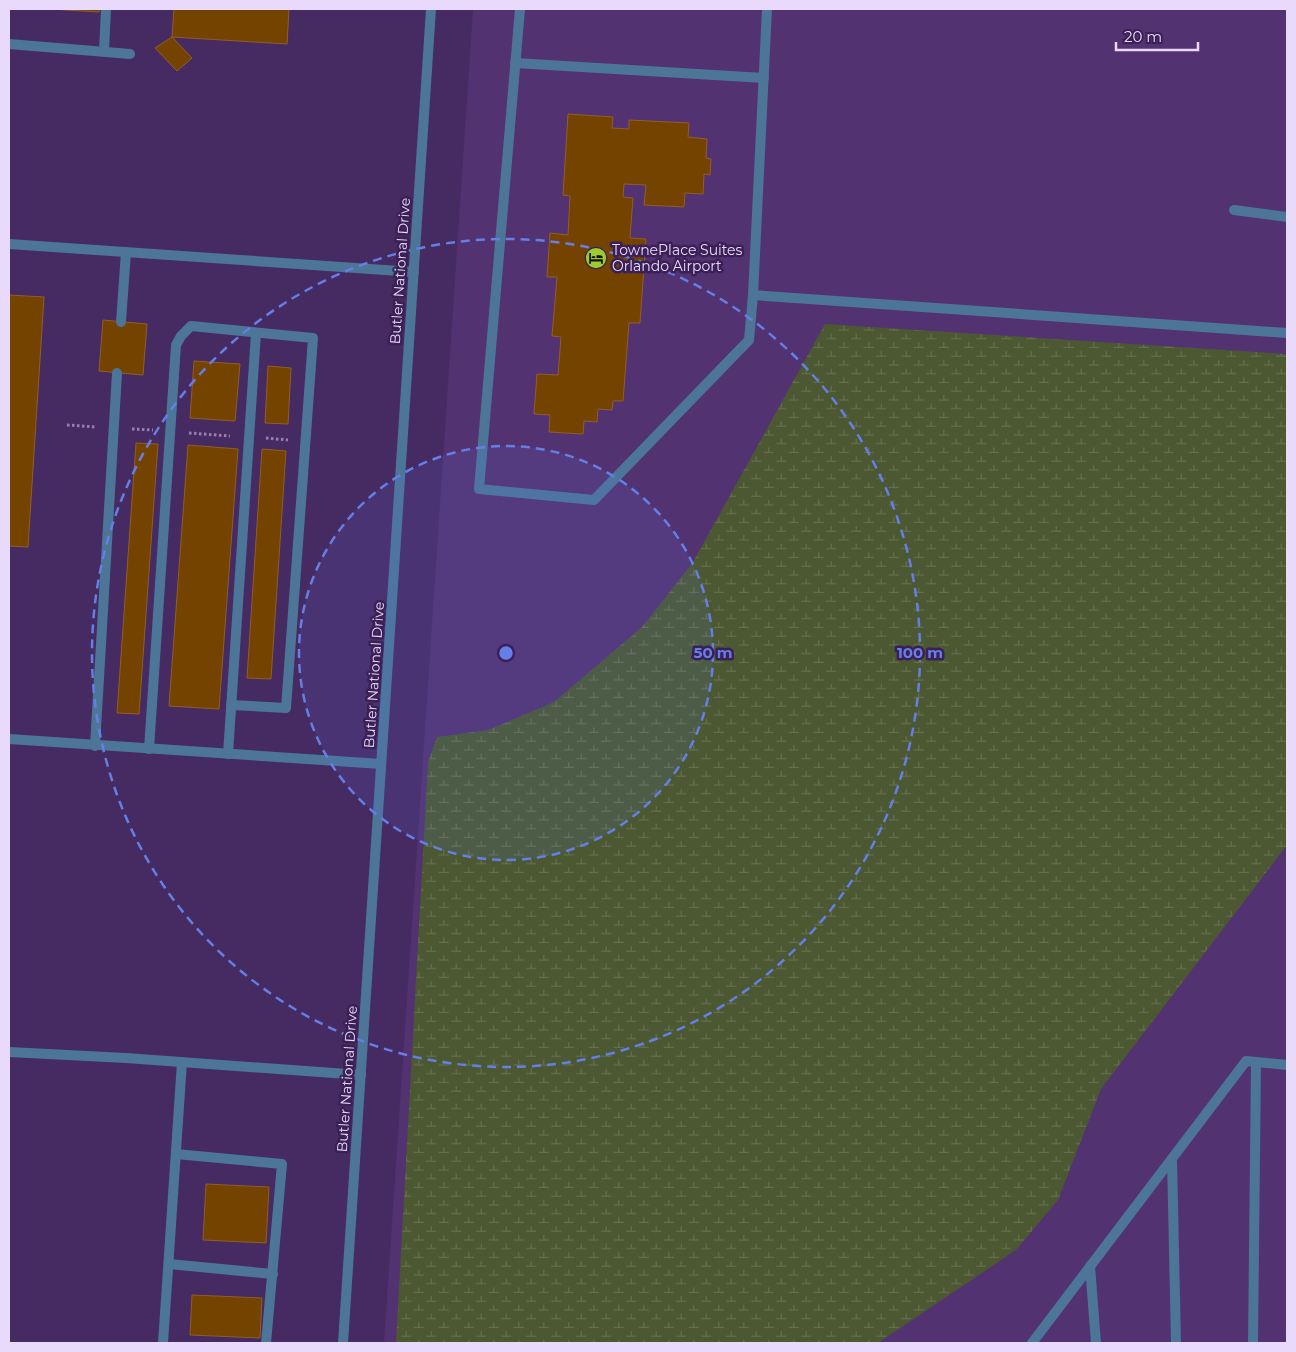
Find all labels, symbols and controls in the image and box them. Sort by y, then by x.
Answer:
scale bar [1116,20,1198,52]
text: 20 m [1124,27,1162,46]
street label: Butler National Drive [386,197,414,345]
place label: TownePlace Suites Orlando Airport [612,241,743,275]
hotel icon: TownePlace Suites Orlando Airport [584,246,608,270]
street label: Butler National Drive [360,601,388,749]
text: 50 m [693,643,733,662]
text: 100 m [897,643,943,662]
centre of rings [497,644,515,662]
street label: Butler National Drive [333,1005,361,1153]

